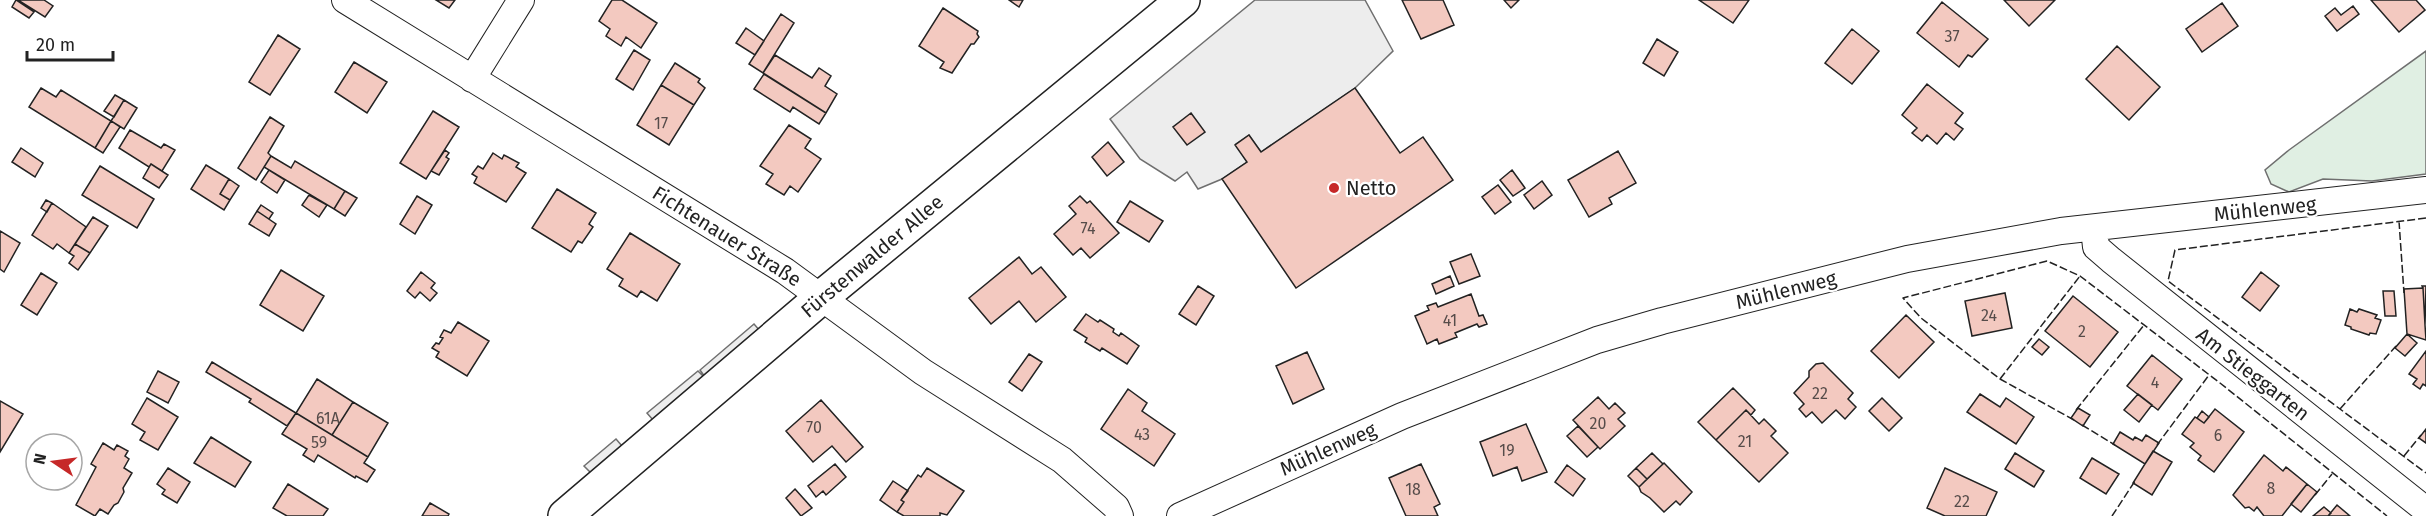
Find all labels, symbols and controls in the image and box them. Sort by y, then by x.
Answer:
scale bar [27,24,112,62]
house number: 37 [1944,27,1960,46]
text: 20 m [36,34,75,56]
house number: 17 [654,114,668,133]
place label: Netto [1346,176,1396,200]
street label: Fichtenauer Straße [648,181,806,291]
marker: Netto [1327,181,1341,195]
street label: Fürstenwalder Allee [796,189,948,323]
street label: Mühlenweg [2213,192,2318,226]
house number: 74 [1081,219,1096,238]
street label: Mühlenweg [1733,266,1839,314]
house number: 24 [1981,306,1997,325]
house number: 41 [1443,311,1457,330]
house number: 2 [2078,322,2086,341]
street label: Am Stieggarten [2192,322,2314,426]
house number: 4 [2151,373,2160,392]
house number: 22 [1812,384,1828,403]
house number: 61A [316,409,341,428]
house number: 20 [1590,414,1606,433]
street label: Mühlenweg [1276,417,1380,481]
house number: 70 [806,418,822,437]
house number: 43 [1134,425,1150,444]
house number: 6 [2214,426,2222,445]
north arrow [24,432,84,492]
house number: 21 [1738,432,1752,451]
house number: 59 [311,433,327,452]
house number: 19 [1499,441,1515,460]
text: N [29,451,50,466]
house number: 8 [2267,479,2276,498]
house number: 18 [1405,480,1421,499]
house number: 22 [1954,492,1970,511]

